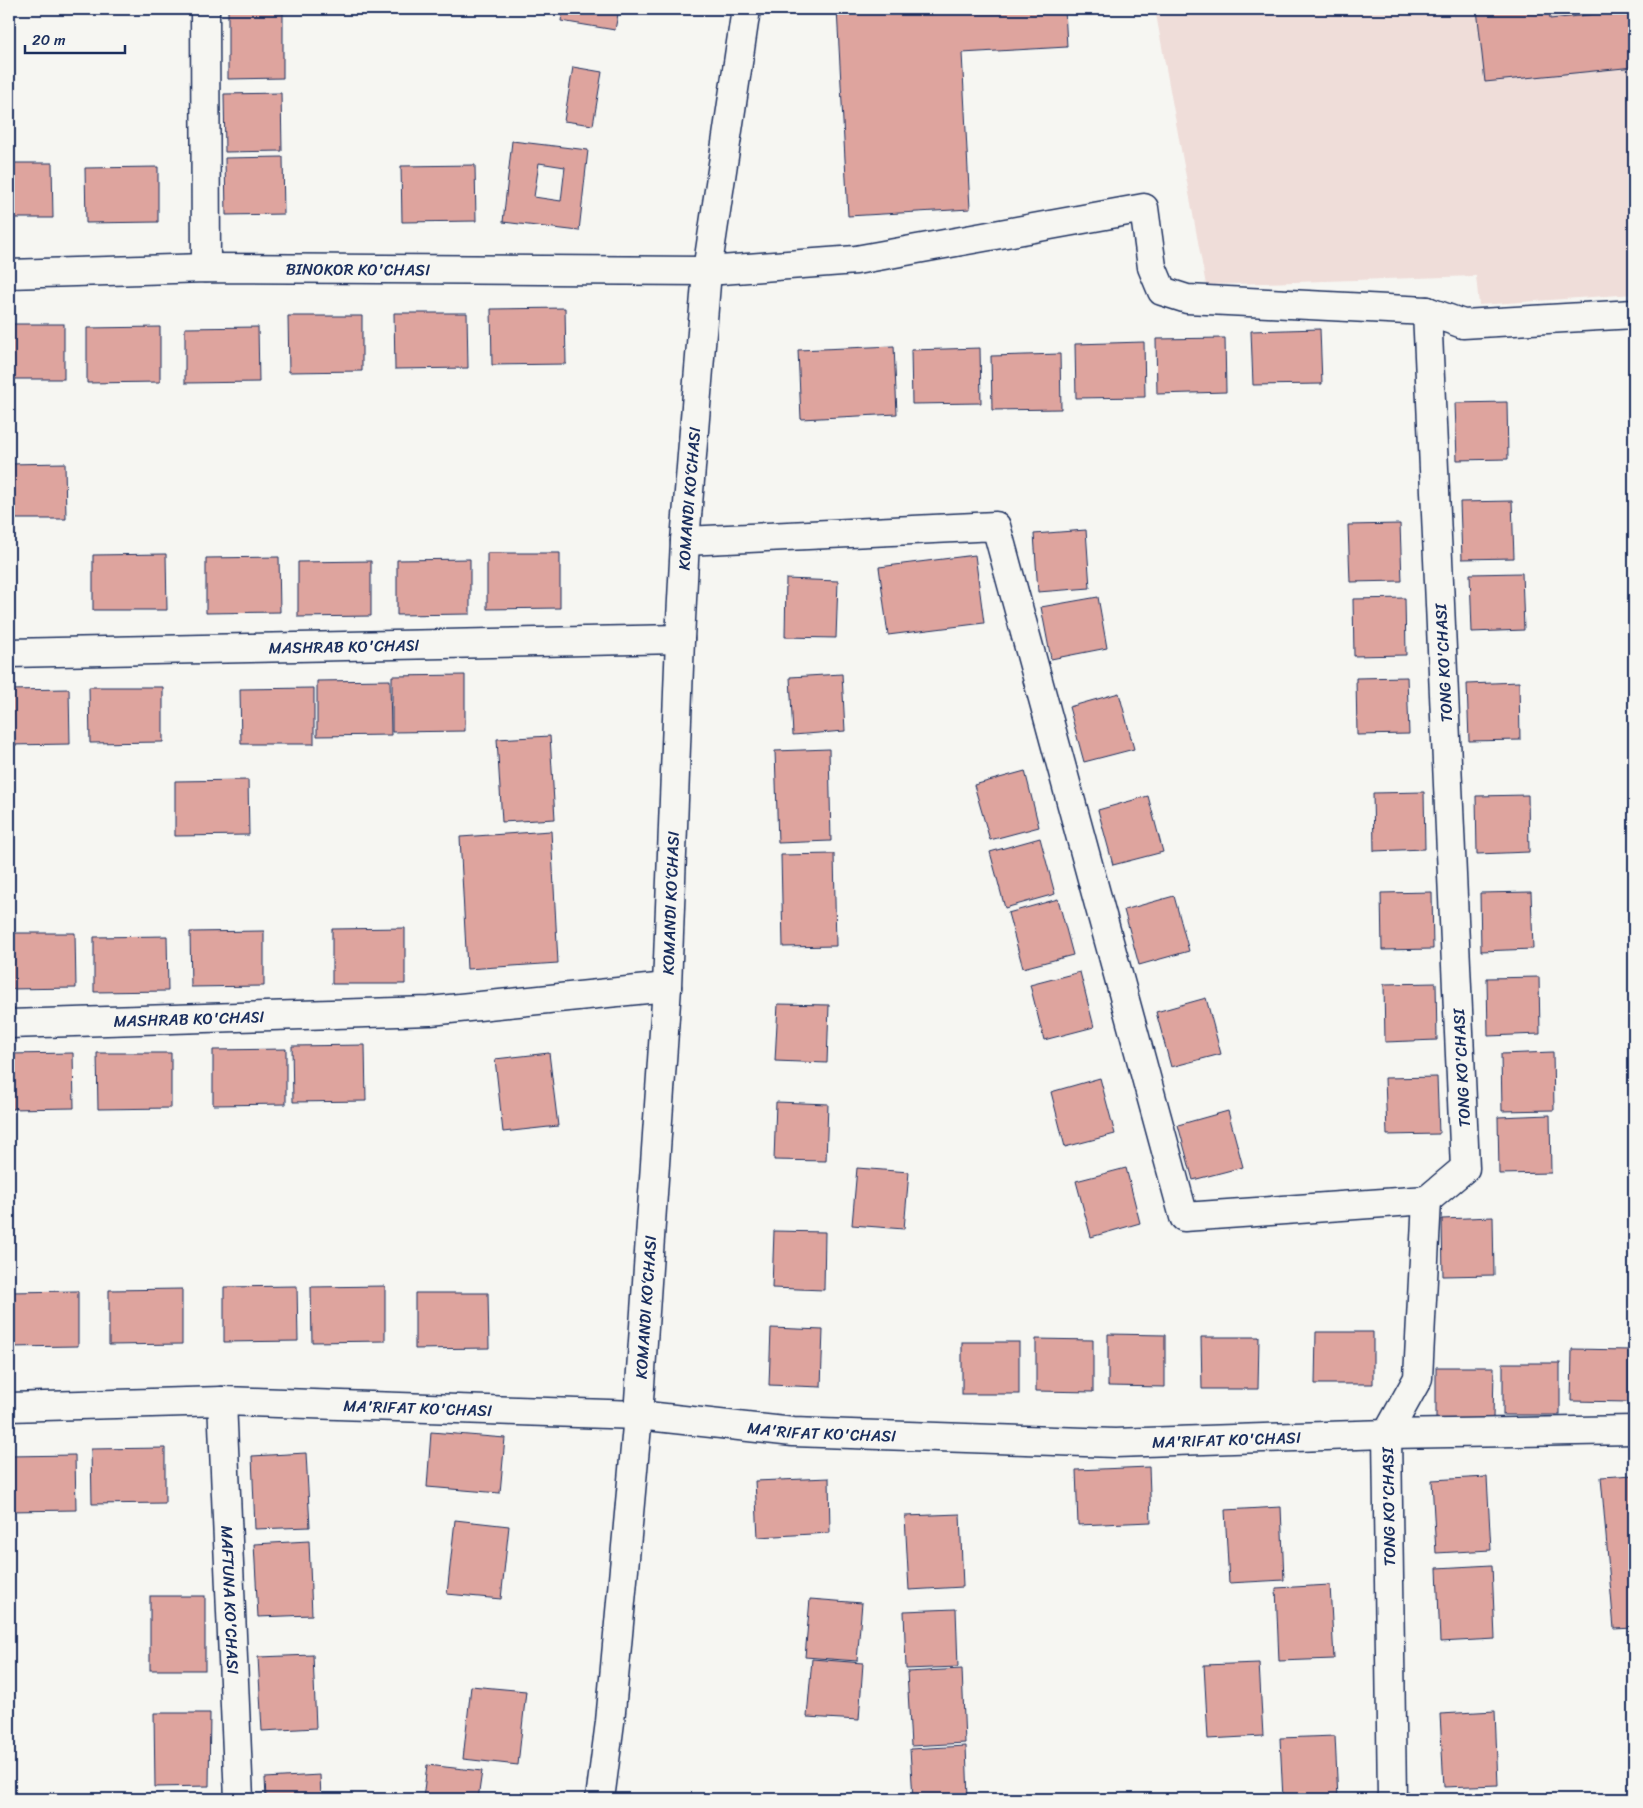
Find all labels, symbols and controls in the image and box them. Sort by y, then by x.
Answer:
scale bar [25,22,125,54]
text: 20 m [32,27,66,53]
street label: BINOKOR KO'CHASI [286,254,430,284]
street label: KOMANDI KO‘CHASI [670,426,709,571]
street label: TONG KO'CHASI [1426,601,1461,723]
street label: MASHRAB KO'CHASI [268,630,420,663]
street label: KOMANDI KO‘CHASI [653,831,688,975]
street label: MASHRAB KO'CHASI [113,1002,265,1036]
street label: TONG KO'CHASI [1444,1006,1479,1128]
street label: KOMANDI KO‘CHASI [626,1234,665,1380]
street label: MA'RIFAT KO'CHASI [343,1391,493,1425]
street label: MA'RIFAT KO'CHASI [746,1413,897,1451]
street label: MA'RIFAT KO'CHASI [1152,1423,1301,1457]
street label: TONG KO'CHASI [1373,1446,1404,1567]
street label: MAFTUNA KO'CHASI [212,1525,248,1675]

